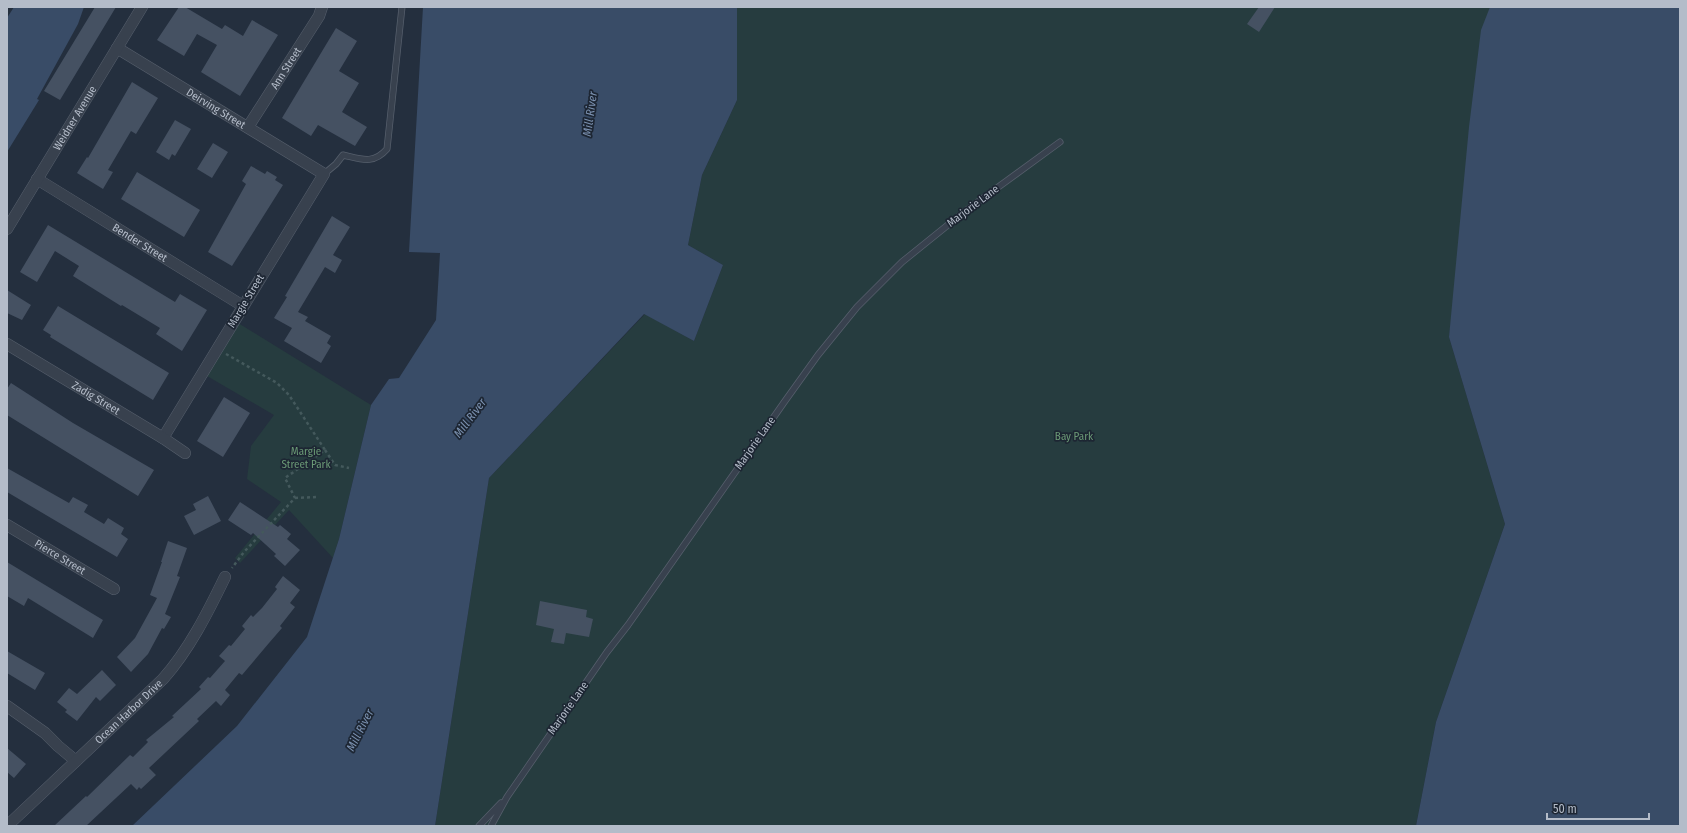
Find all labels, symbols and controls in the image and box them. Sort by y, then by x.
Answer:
street label: Ann Street [268,44,304,91]
street label: Weidner Avenue [50,83,99,153]
street label: Deirving Street [184,85,248,131]
water label: Mill River [580,90,600,137]
street label: Marjorie Lane [945,182,1001,230]
street label: Bender Street [110,221,170,265]
street label: Margie Street [225,272,267,330]
street label: Zadig Street [70,378,123,417]
water label: Mill River [451,395,490,440]
street label: Marjorie Lane [732,414,778,472]
park label: Bay Park [1055,430,1094,443]
park label: Margie Street Park [281,445,331,471]
street label: Pierce Street [32,537,88,577]
street label: Ocean Harbor Drive [92,677,165,746]
street label: Marjorie Lane [545,679,591,737]
water label: Mill River [343,706,377,753]
scale bar [1547,795,1649,821]
text: 50 m [1553,802,1577,816]

